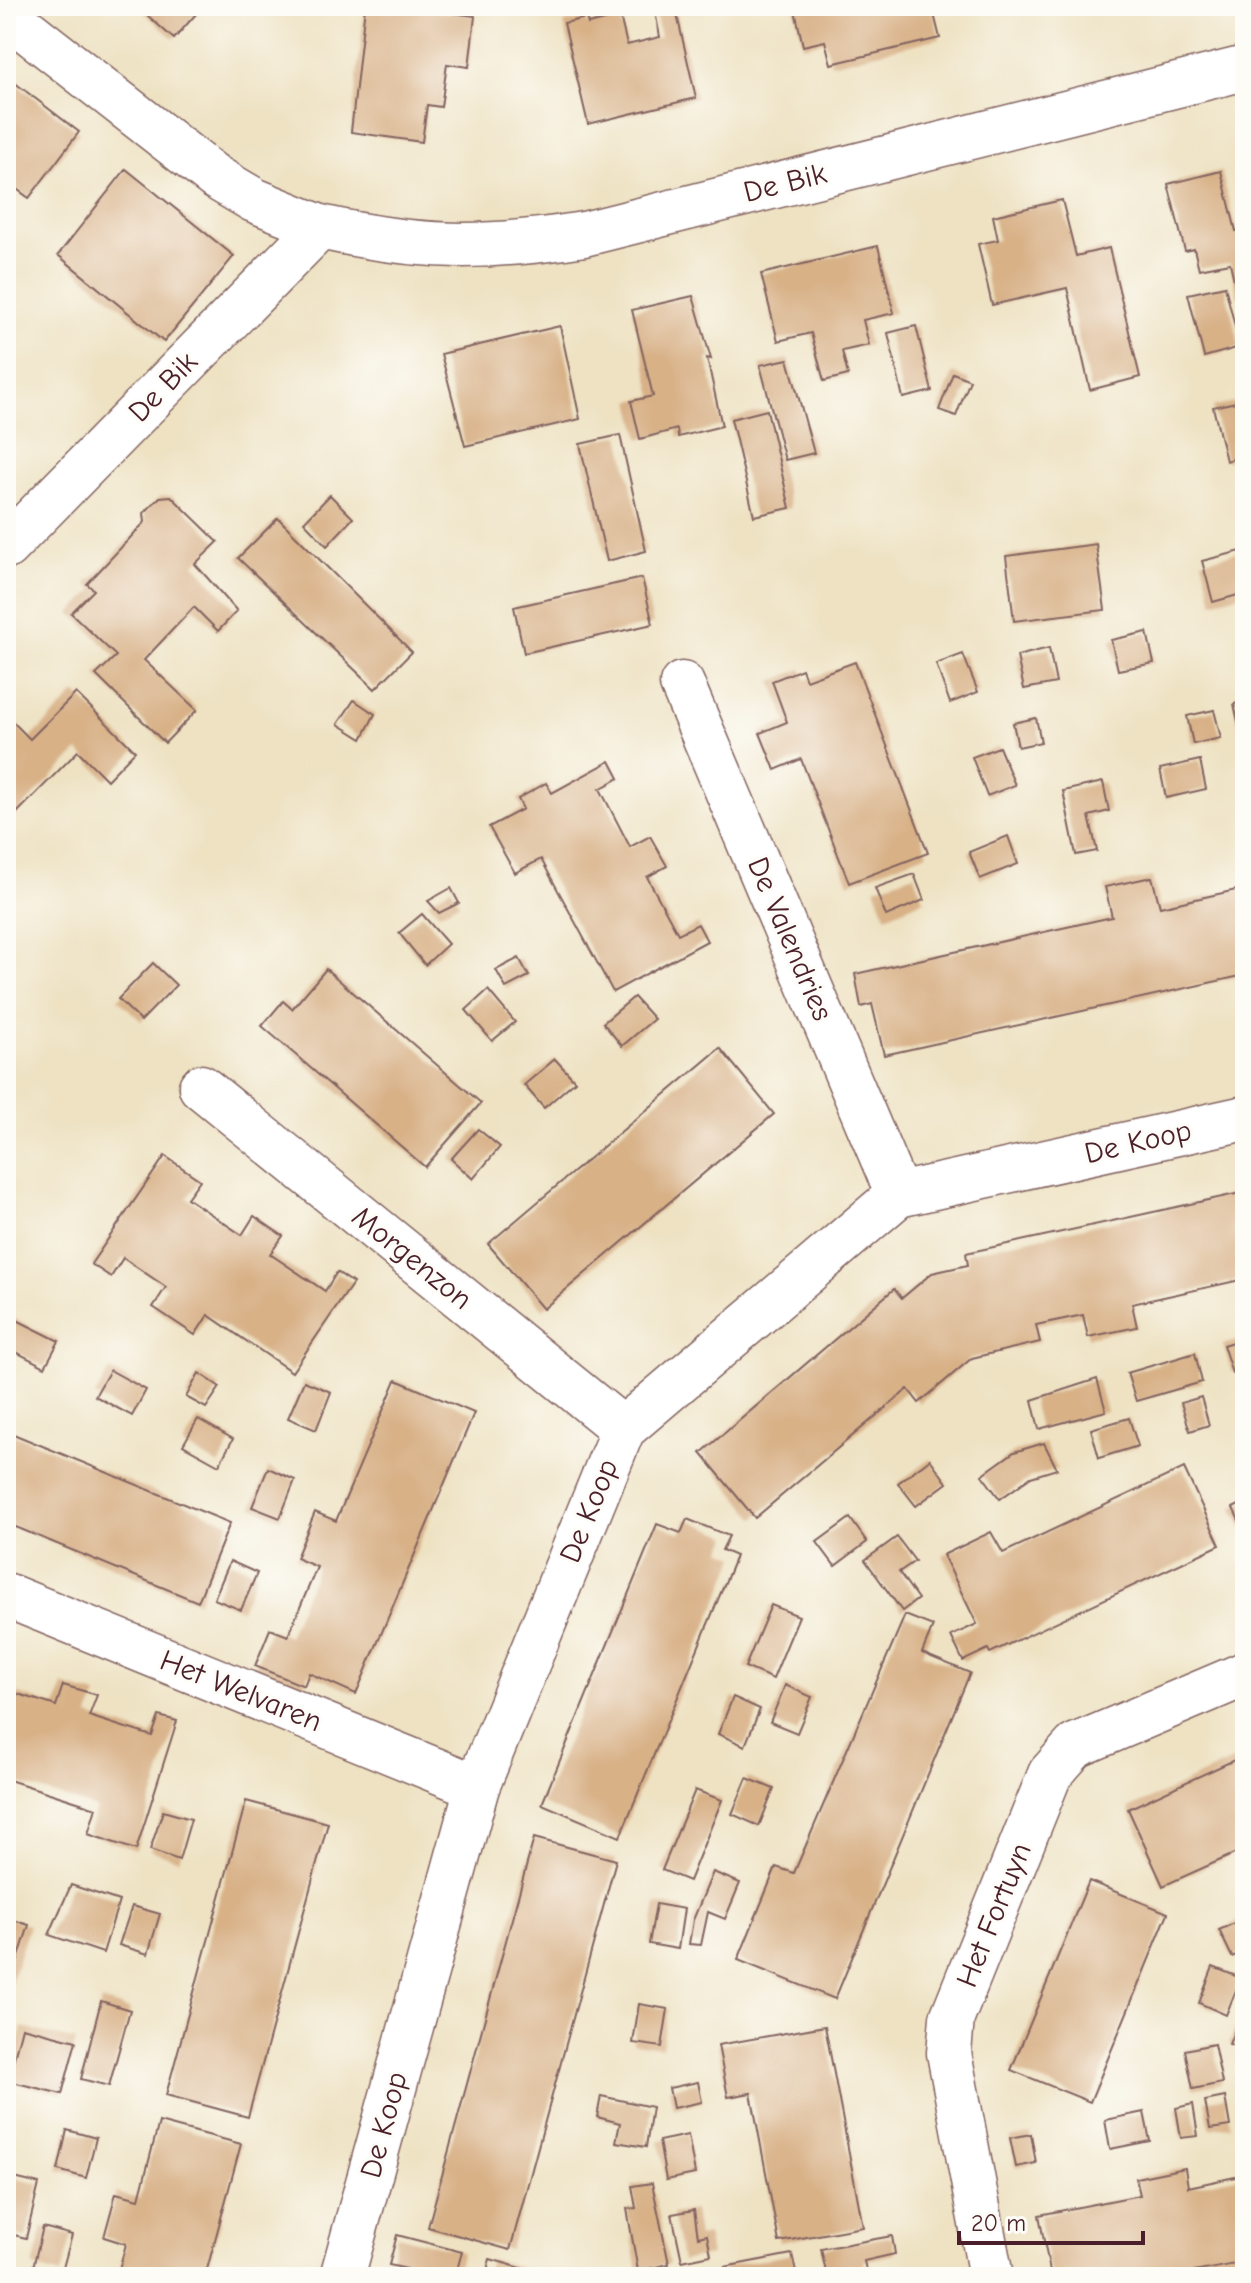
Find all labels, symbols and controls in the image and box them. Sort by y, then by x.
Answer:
street label: De Bik [740,156,830,210]
street label: De Bik [121,344,205,429]
street label: De Valendries [740,852,840,1026]
street label: De Koop [1081,1113,1195,1171]
street label: Morgenzon [345,1199,479,1317]
street label: De Koop [552,1454,626,1568]
street label: Het Welvaren [155,1643,327,1739]
street label: Het Fortuyn [949,1838,1039,1992]
street label: De Koop [353,2068,415,2182]
scale bar [959,2195,1143,2245]
text: 20 m [971,2209,1026,2237]

